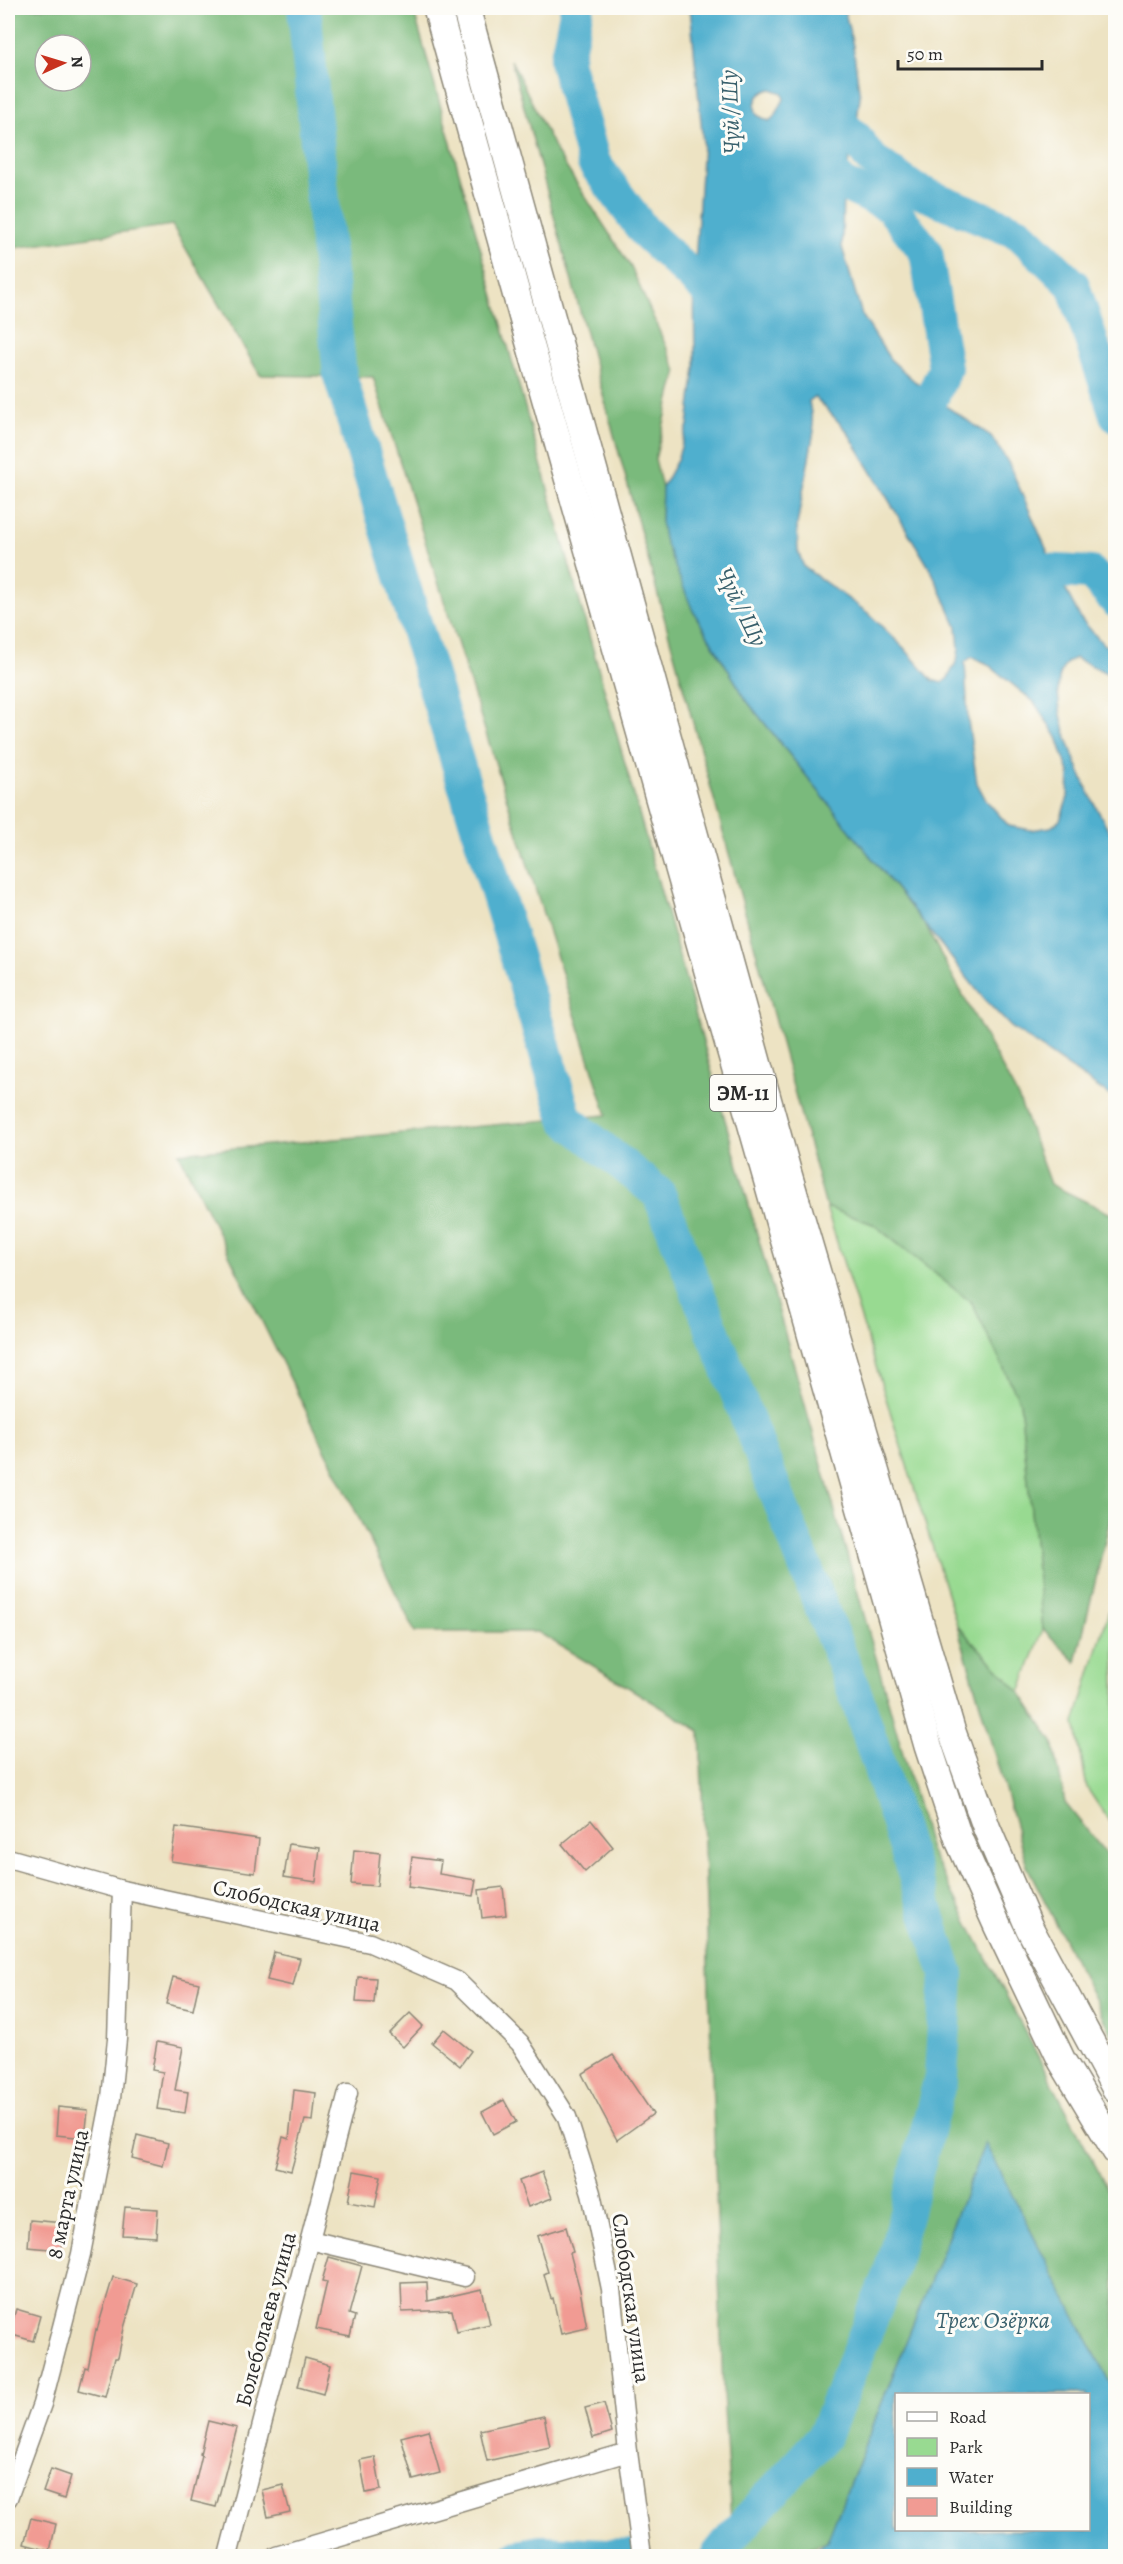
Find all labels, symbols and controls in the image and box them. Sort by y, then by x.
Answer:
north arrow [33,33,93,93]
scale bar [898,33,1042,71]
text: 50 m [907,42,943,66]
text: N [66,55,88,69]
water label: Чүй / Шу [713,69,747,155]
water label: Чүй / Шу [709,562,775,652]
road number: ЭМ-11 [710,1075,776,1111]
street label: Слободская улица [210,1872,384,1940]
street label: 8 марта улица [40,2126,97,2262]
street label: Слободская улица [604,2211,658,2386]
street label: Болеболаева улица [228,2228,304,2410]
water label: Трех Озёрка [936,2304,1050,2336]
legend [895,2393,1090,2531]
text: Road [949,2405,987,2429]
text: Park [949,2435,983,2459]
text: Water [948,2465,994,2489]
text: Building [949,2495,1013,2519]

